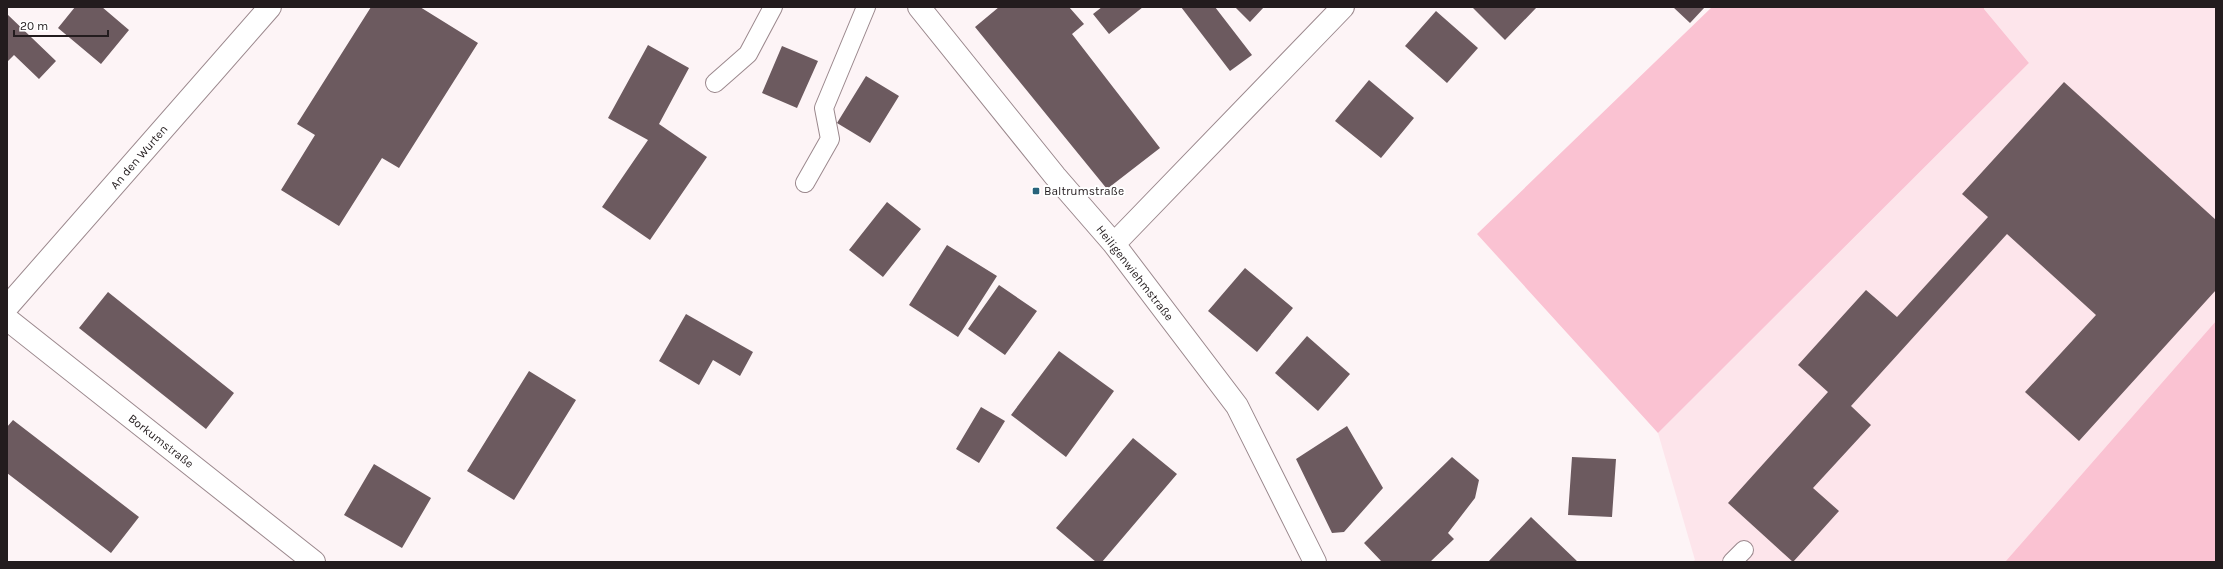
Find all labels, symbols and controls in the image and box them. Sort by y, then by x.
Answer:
scale bar [14,12,108,38]
text: 20 m [20,19,48,33]
street label: An den Wurten [107,122,171,192]
place label: Baltrumstraße [1044,184,1124,198]
marker: Baltrumstraße [1031,186,1041,196]
street label: Heiligenwiehmstraße [1093,223,1177,323]
street label: Borkumstraße [126,411,196,471]

